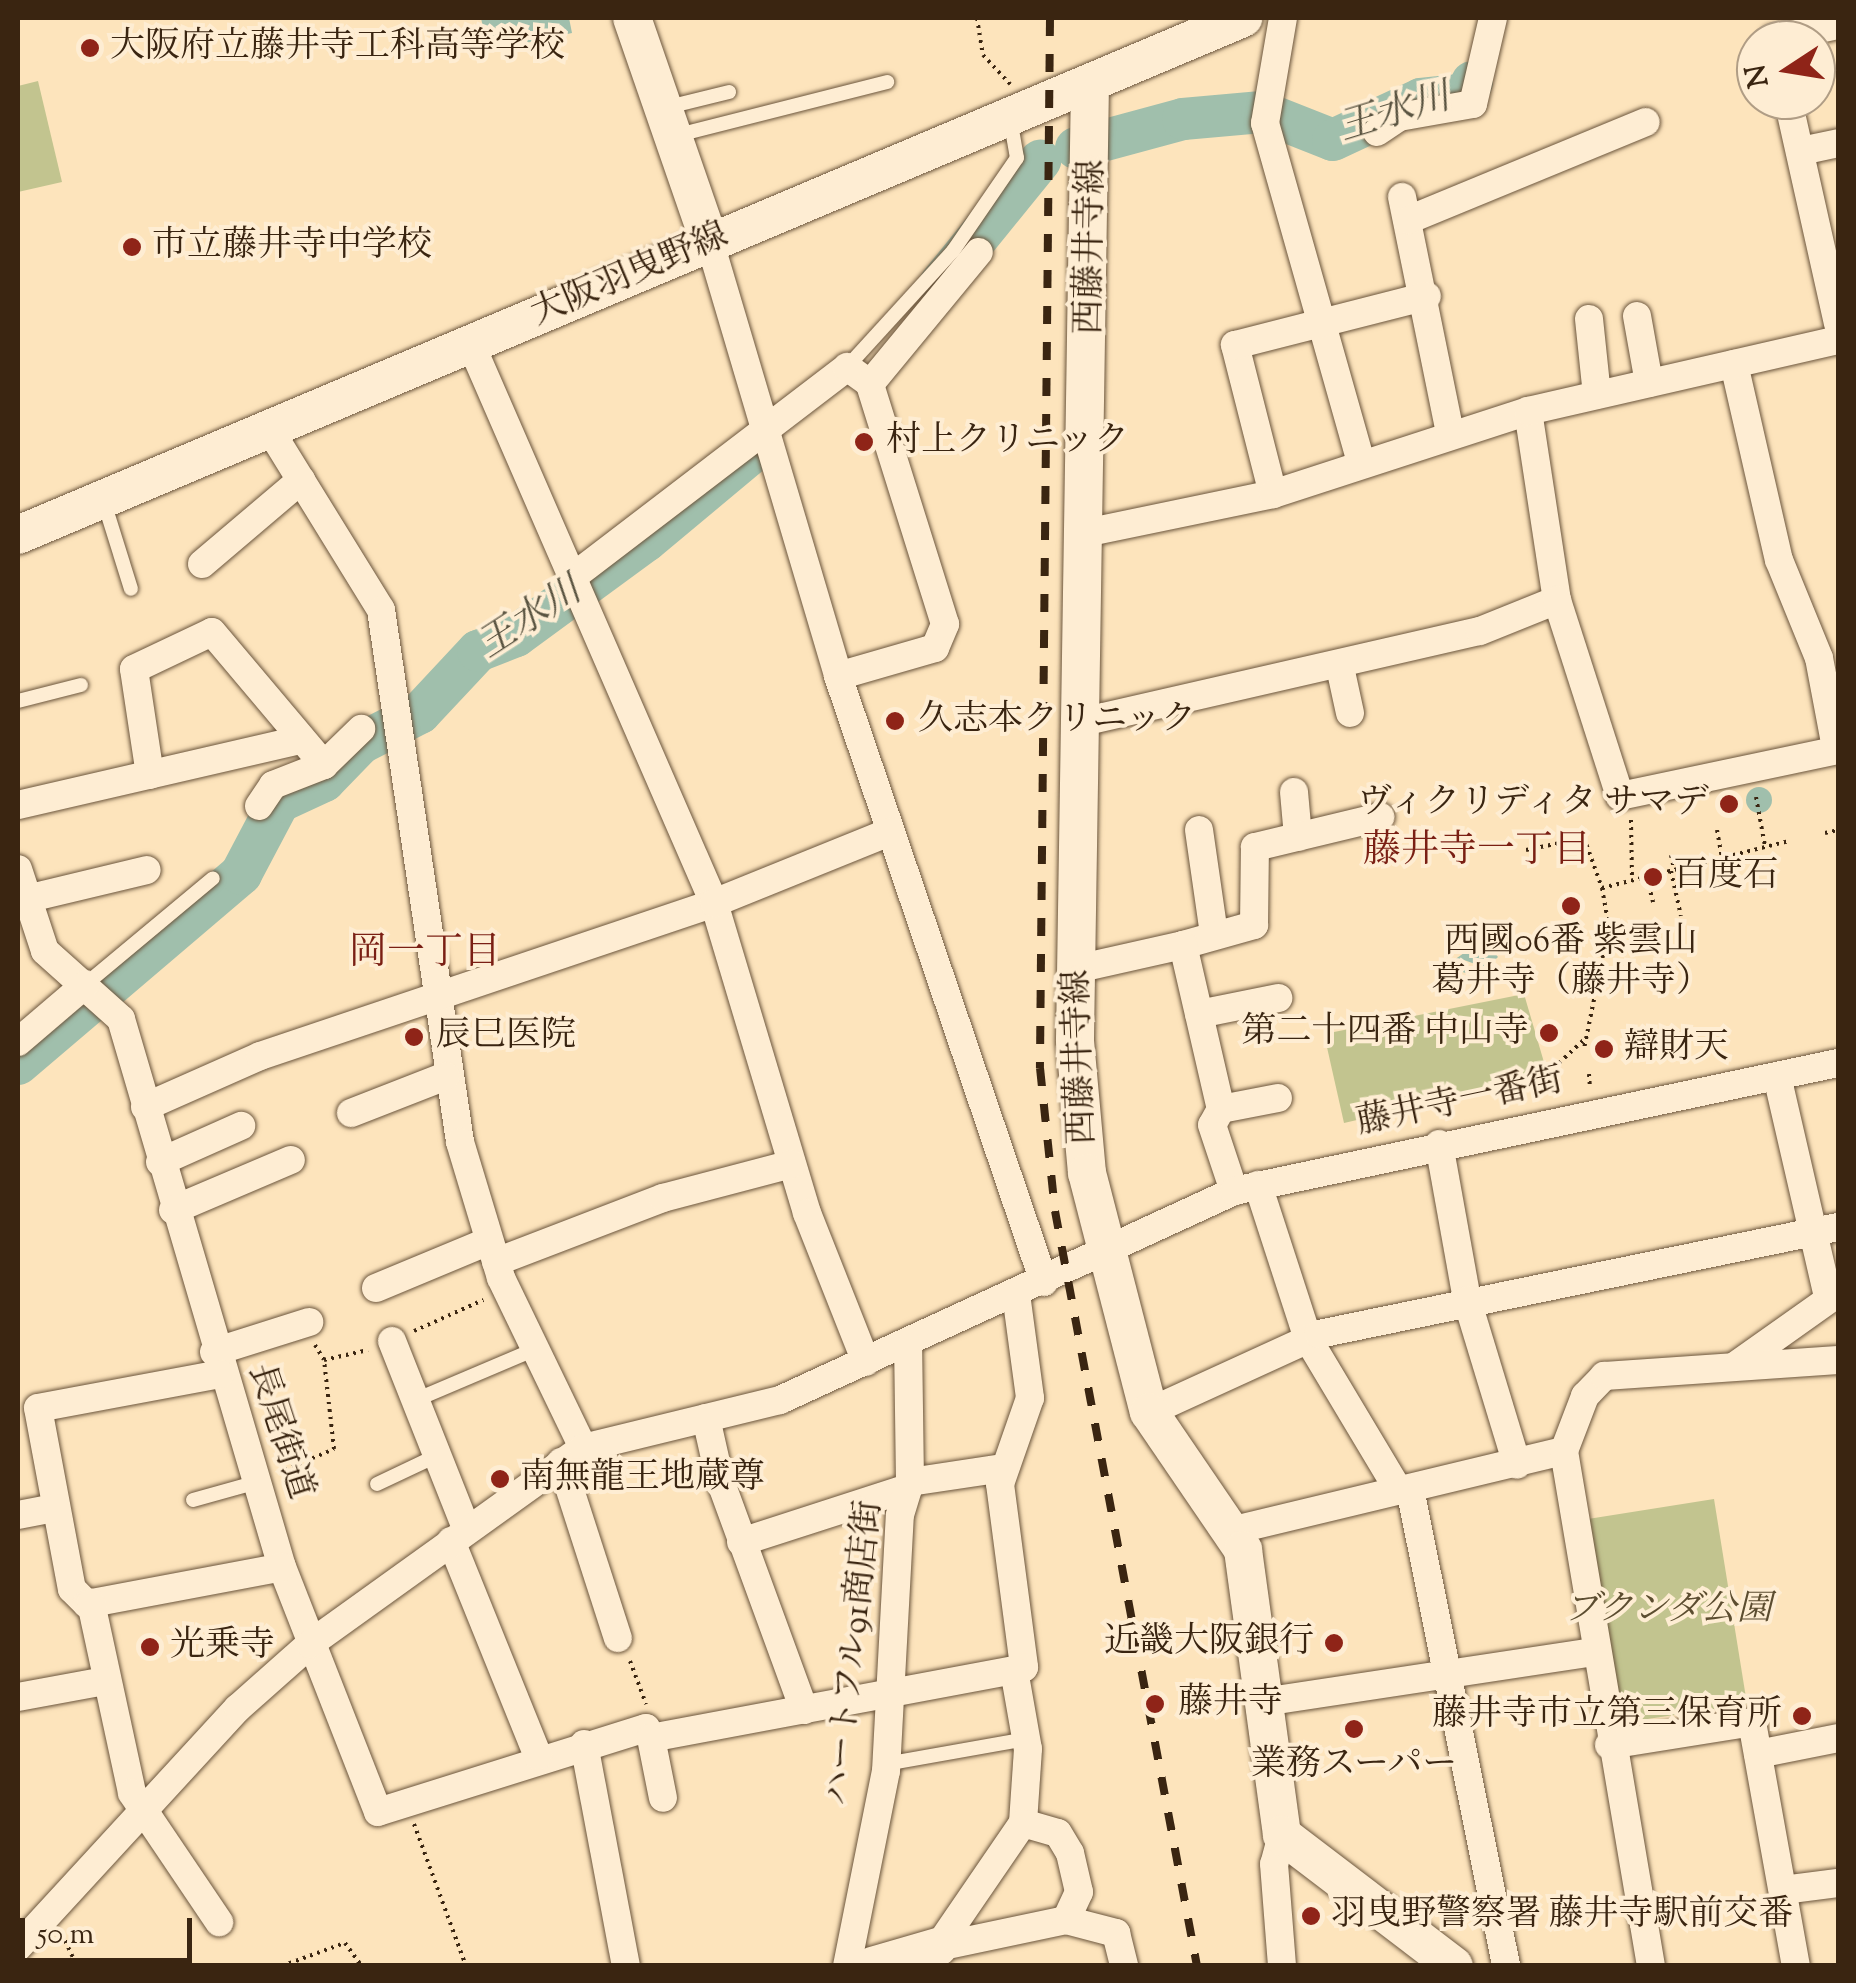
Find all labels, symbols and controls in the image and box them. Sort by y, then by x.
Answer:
north arrow [1736,20,1836,120]
place label: 大阪府立藤井寺工科高等学校 [110,27,565,69]
marker: 大阪府立藤井寺工科高等学校 [79,37,101,59]
text: N [1737,61,1781,91]
water label: 王水川 [1334,77,1456,153]
street label: 西藤井寺線 [1069,159,1115,335]
street label: 大阪羽曳野線 [525,216,735,336]
place label: 市立藤井寺中学校 [152,226,432,268]
marker: 市立藤井寺中学校 [121,236,143,258]
place label: 村上クリニック [886,421,1131,463]
marker: 村上クリニック [851,429,877,455]
water label: 王水川 [471,570,591,670]
place label: 久志本クリニック [918,700,1198,742]
marker: 久志本クリニック [882,708,908,734]
place label: ヴィクリディタ サマデ [1352,783,1709,825]
marker: ヴィクリディタ サマデ [1718,793,1740,815]
district label: 藤井寺一丁目 [1363,830,1591,876]
place label: 百度石 [1673,856,1778,898]
marker: 百度石 [1642,866,1664,888]
marker: 西國06番 紫雲山 葛井寺（藤井寺） [1560,895,1582,917]
place label: 西國06番 紫雲山 葛井寺（藤井寺） [1431,922,1711,1004]
district label: 岡一丁目 [349,932,501,978]
street label: 西藤井寺線 [1057,969,1105,1145]
place label: 第二十四番 中山寺 [1242,1012,1529,1054]
place label: 辰巳医院 [436,1016,576,1058]
marker: 第二十四番 中山寺 [1538,1022,1560,1044]
marker: 辰巳医院 [401,1024,427,1050]
place label: 辯財天 [1624,1028,1729,1070]
marker: 辯財天 [1593,1038,1615,1060]
street label: 藤井寺一番街 [1353,1061,1567,1145]
street label: 長尾街道 [237,1359,321,1505]
place label: 南無龍王地蔵尊 [520,1458,765,1500]
marker: 南無龍王地蔵尊 [489,1468,511,1490]
street label: ハートフル91商店街 [818,1497,892,1809]
park label: ブクンダ公園 [1563,1590,1773,1632]
place label: 近畿大阪銀行 [1104,1622,1314,1664]
place label: 光乗寺 [170,1626,275,1668]
marker: 近畿大阪銀行 [1323,1632,1345,1654]
marker: 光乗寺 [139,1636,161,1658]
place label: 藤井寺 [1178,1683,1283,1725]
marker: 藤井寺 [1142,1691,1168,1717]
place label: 藤井寺市立第三保育所 [1432,1695,1782,1737]
marker: 藤井寺市立第三保育所 [1791,1705,1813,1727]
marker: 業務スーパー [1343,1718,1365,1740]
place label: 業務スーパー [1250,1745,1458,1787]
place label: 羽曳野警察署 藤井寺駅前交番 [1331,1895,1793,1937]
scale bar [25,1898,198,1960]
marker: 羽曳野警察署 藤井寺駅前交番 [1300,1905,1322,1927]
text: 50 m [37,1914,94,1957]

